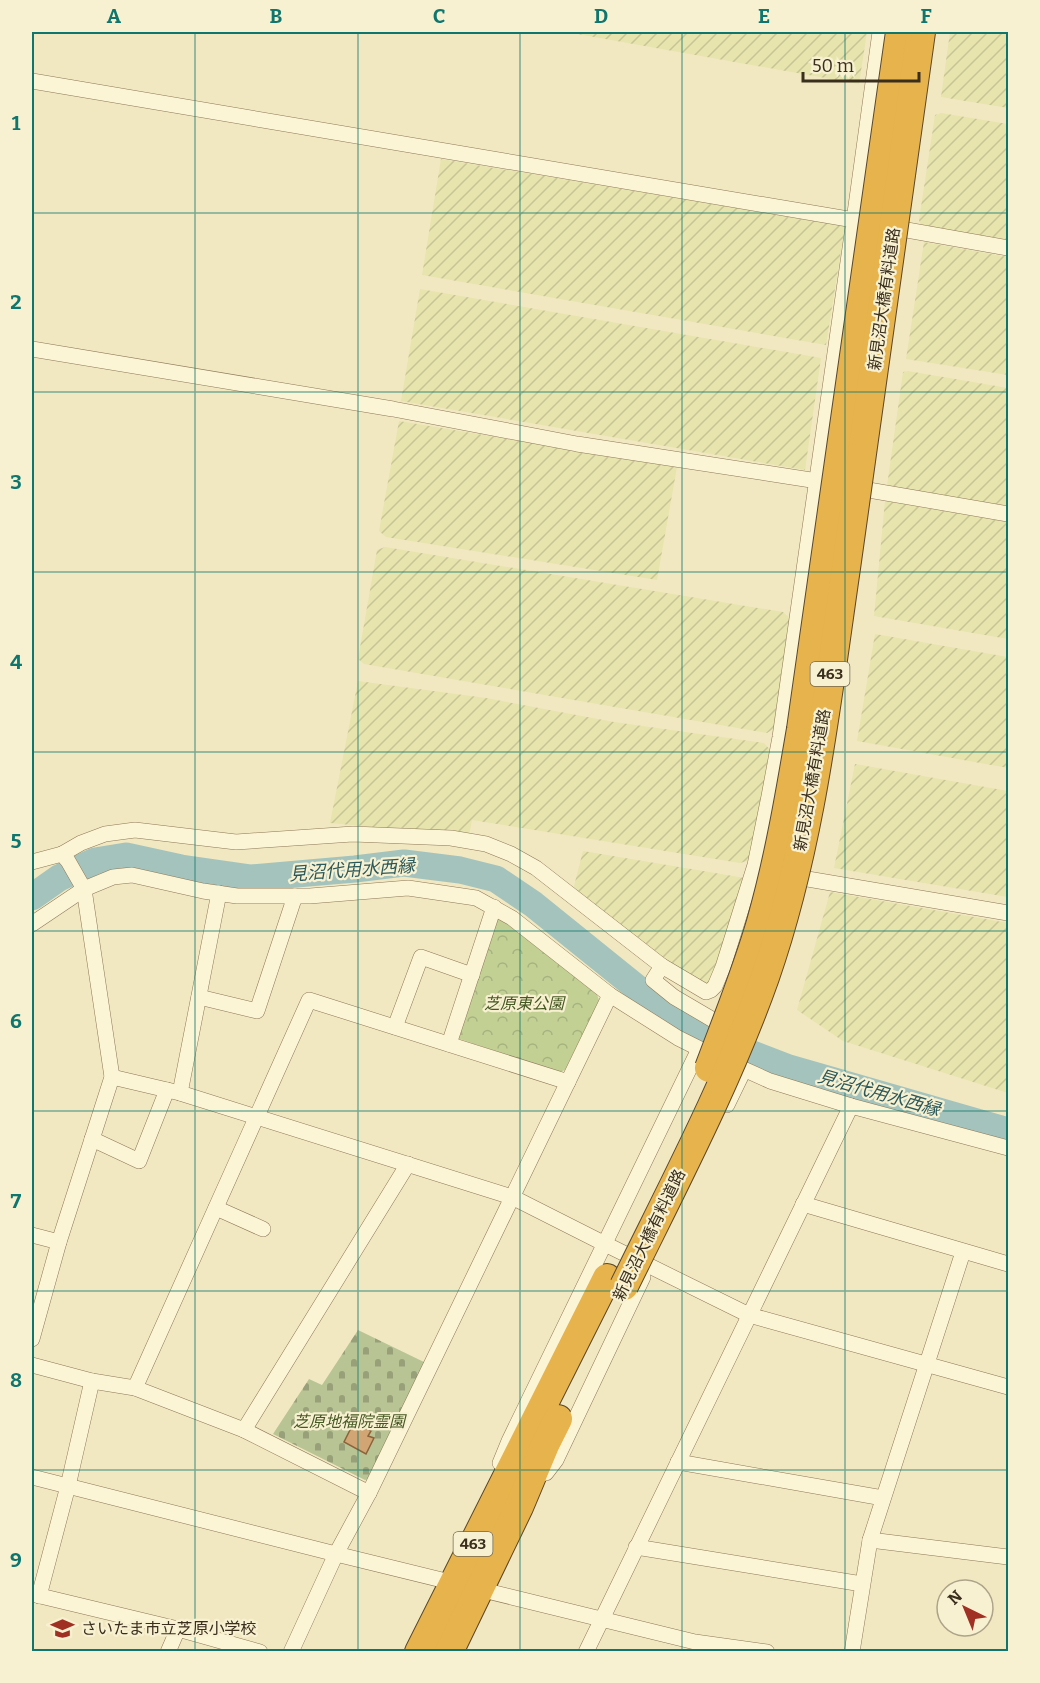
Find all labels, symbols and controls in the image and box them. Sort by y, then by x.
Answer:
text: A [107,4,122,28]
text: B [270,4,283,28]
text: C [433,4,445,28]
text: D [594,4,608,28]
text: E [758,4,770,28]
text: F [920,4,932,28]
scale bar [803,45,918,83]
text: 50 m [812,55,854,77]
text: 1 [12,111,21,135]
street label: 新見沼大橋有料道路 [865,226,903,372]
text: 2 [10,290,22,314]
text: 3 [10,470,22,494]
text: 4 [10,650,22,674]
road number: 463 [810,662,850,686]
street label: 新見沼大橋有料道路 [790,707,834,853]
text: 5 [11,829,22,853]
water label: 見沼代用水西縁 [288,854,418,885]
park label: 芝原東公園 [484,994,566,1013]
text: 6 [10,1009,22,1033]
water label: 見沼代用水西縁 [815,1065,945,1121]
street label: 新見沼大橋有料道路 [609,1166,689,1304]
text: 7 [11,1189,22,1213]
text: 8 [10,1368,22,1392]
park label: 芝原地福院霊園 [293,1412,407,1431]
road number: 463 [454,1532,492,1556]
text: 9 [10,1548,22,1572]
north arrow [935,1578,995,1638]
text: N [944,1586,966,1609]
school or university icon: さいたま市立芝原小学校 [50,1615,76,1641]
place label: さいたま市立芝原小学校 [81,1619,257,1638]

